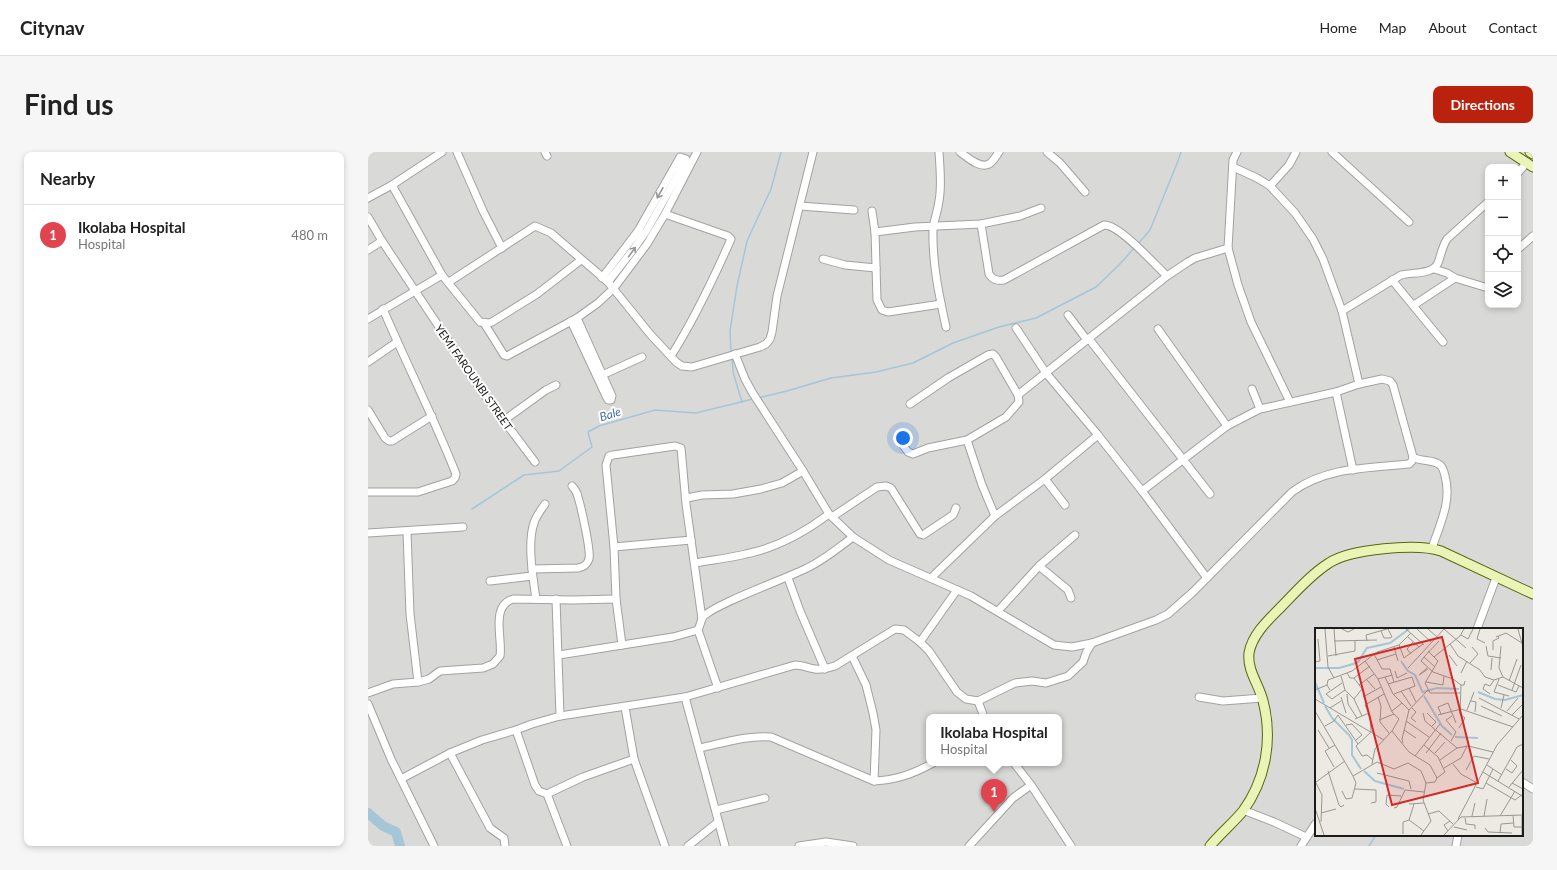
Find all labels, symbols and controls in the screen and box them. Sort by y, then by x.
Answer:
text: Citynav [20,16,85,39]
text: Home [1319,19,1357,36]
text: Map [1379,19,1406,36]
text: About [1428,19,1466,36]
text: Contact [1488,19,1537,36]
button: Directions [1433,86,1533,123]
text: Find us [24,87,114,121]
map controls [1485,164,1521,308]
button: + [1485,164,1521,200]
text: Nearby [40,168,95,189]
one-way arrow [656,187,663,199]
button: − [1485,200,1521,236]
text: Ikolaba Hospital [78,218,185,236]
text: 1 [49,227,57,243]
text: 480 m [291,227,328,243]
text: Hospital [78,236,125,252]
button: locate [1485,236,1521,272]
one-way arrow [628,246,636,257]
button: layers [1485,272,1521,308]
street label: YEMI FAROUNBI STREET [433,322,516,433]
water label: Bale [597,404,623,424]
your location [893,428,913,448]
inset map [1315,628,1523,836]
popup [926,714,1062,766]
text: Ikolaba Hospital [940,723,1048,741]
text: Hospital [940,741,988,757]
pin: 1 [981,779,1007,812]

